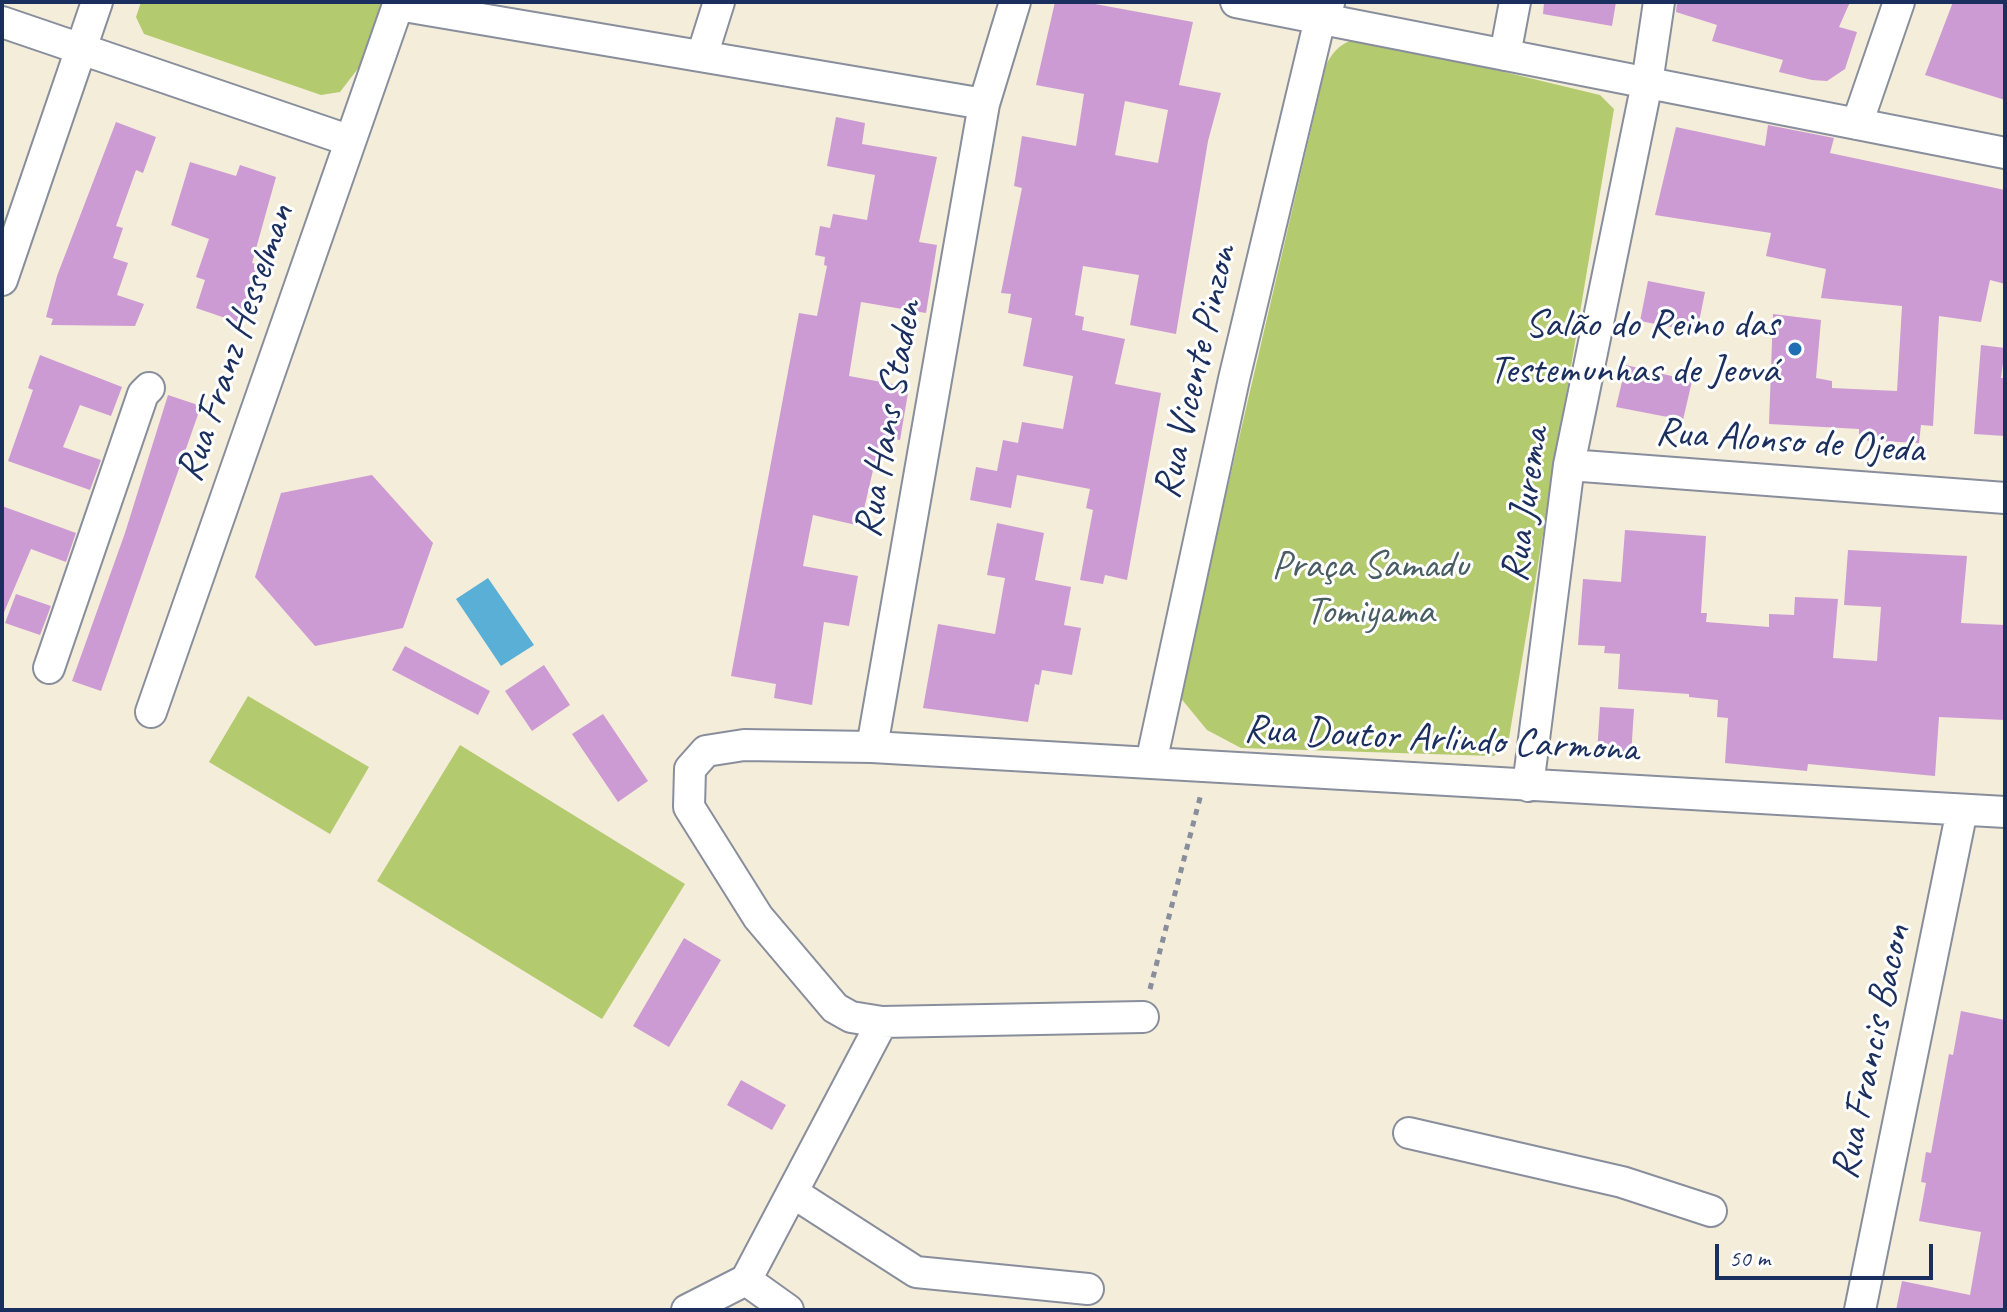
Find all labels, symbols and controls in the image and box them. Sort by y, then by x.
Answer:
street label: Rua Franz Hesselman [166,198,306,488]
street label: Rua Vicente Pinzon [1144,241,1248,503]
street label: Rua Hans Staden [845,297,933,541]
place label: Salão do Reino das Testemunhas de Jeová [1489,302,1779,396]
marker: Salão do Reino das Testemunhas de Jeová [1786,340,1804,358]
street label: Rua Alonso de Ojeda [1654,409,1926,475]
street label: Rua Jurema [1491,425,1561,585]
park label: Praça Samadu Tomiyama [1271,543,1469,637]
street label: Rua Doutor Arlindo Carmona [1243,706,1639,774]
street label: Rua Francis Bacon [1822,921,1922,1183]
scale bar [1719,1228,1937,1278]
text: 50 m [1729,1243,1770,1273]

